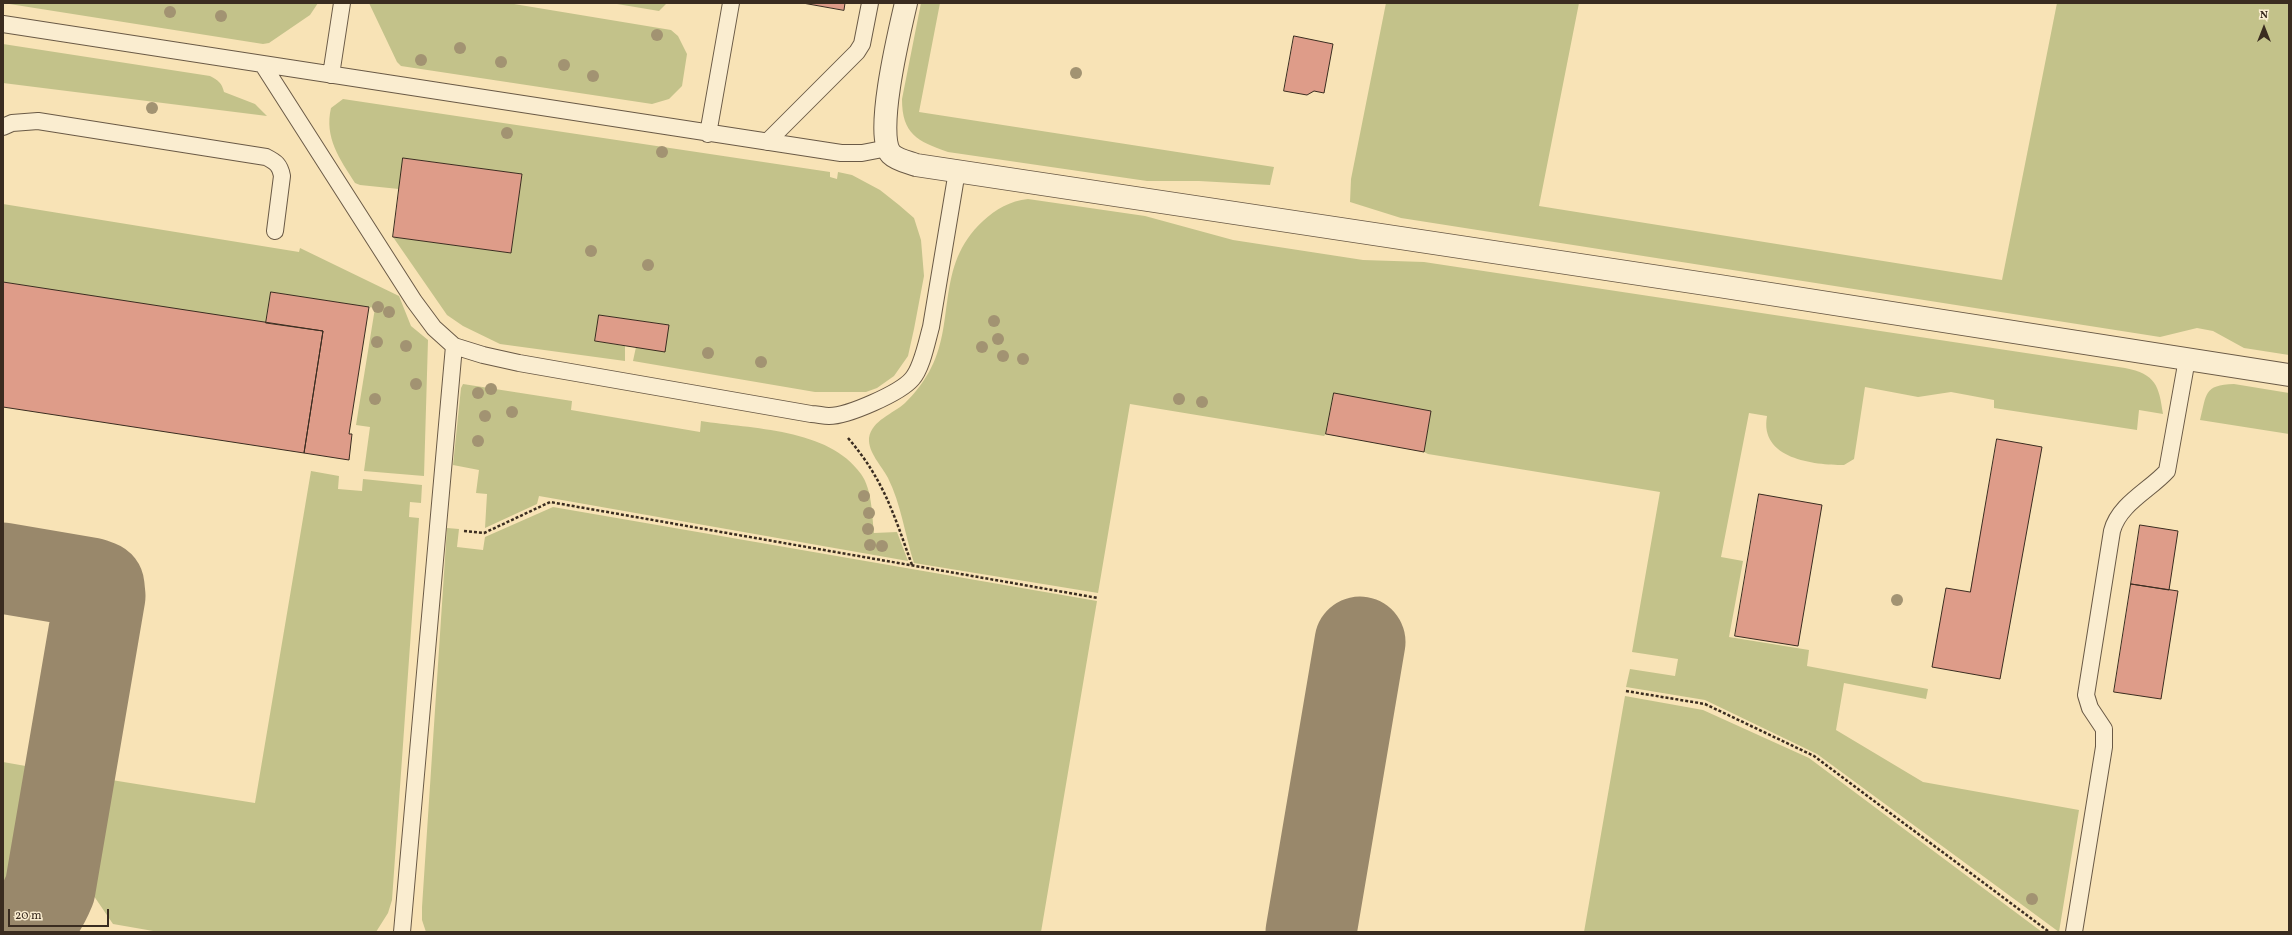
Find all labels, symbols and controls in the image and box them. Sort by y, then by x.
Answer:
north arrow [2244,8,2284,48]
text: N [2260,8,2268,23]
scale bar [10,901,111,927]
text: 20 m [15,908,42,924]

